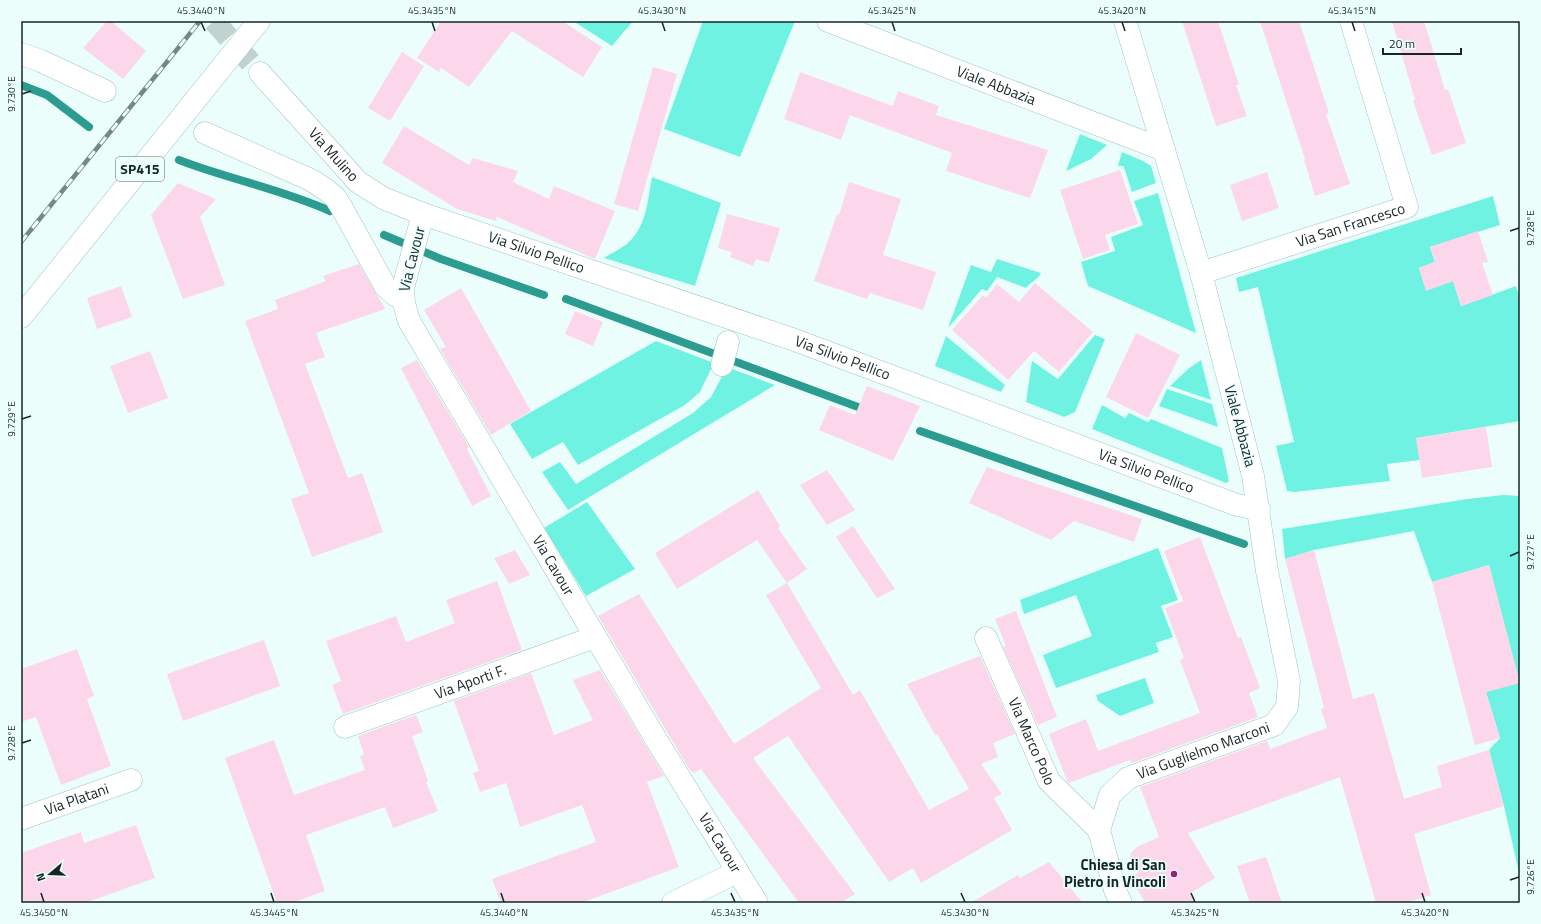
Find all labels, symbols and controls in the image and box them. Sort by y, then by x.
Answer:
text: 45.3440°N [177,3,225,18]
text: 45.3435°N [408,3,456,18]
text: 45.3430°N [638,3,686,18]
text: 45.3425°N [868,3,916,18]
text: 45.3420°N [1098,3,1146,18]
text: 45.3415°N [1328,3,1376,18]
scale bar [1383,30,1461,56]
text: 20 m [1389,34,1415,53]
street label: Viale Abbazia [953,59,1040,111]
text: 9.730°E [4,76,19,112]
street label: Via Mulino [303,122,365,187]
road number: SP415 [116,157,164,181]
street label: Via San Francesco [1293,196,1408,253]
text: 9.728°E [1523,210,1538,246]
street label: Via Cavour [392,224,431,294]
street label: Via Silvio Pellico [485,225,588,279]
street label: Via Silvio Pellico [792,329,894,386]
street label: Viale Abbazia [1219,382,1263,470]
text: 9.729°E [4,401,19,437]
street label: Via Silvio Pellico [1095,442,1198,499]
street label: Via Cavour [527,531,581,600]
text: 9.727°E [1523,534,1538,570]
street label: Via Aporti F. [431,658,509,705]
street label: Via Marco Polo [1003,694,1061,789]
street label: Via Guglielmo Marconi [1133,715,1273,785]
text: 9.728°E [4,725,19,761]
street label: Via Platani [41,777,112,821]
street label: Via Cavour [693,808,748,877]
place label: Chiesa di San Pietro in Vincoli [1064,853,1166,893]
north arrow [30,854,70,894]
text: 9.726°E [1523,859,1538,895]
marker: Chiesa di San Pietro in Vincoli [1169,869,1179,879]
text: N [32,871,49,883]
text: 45.3450°N [20,905,68,920]
text: 45.3445°N [250,905,298,920]
text: 45.3440°N [480,905,528,920]
text: 45.3435°N [711,905,759,920]
text: 45.3430°N [941,905,989,920]
text: 45.3425°N [1171,905,1219,920]
text: 45.3420°N [1401,905,1449,920]

